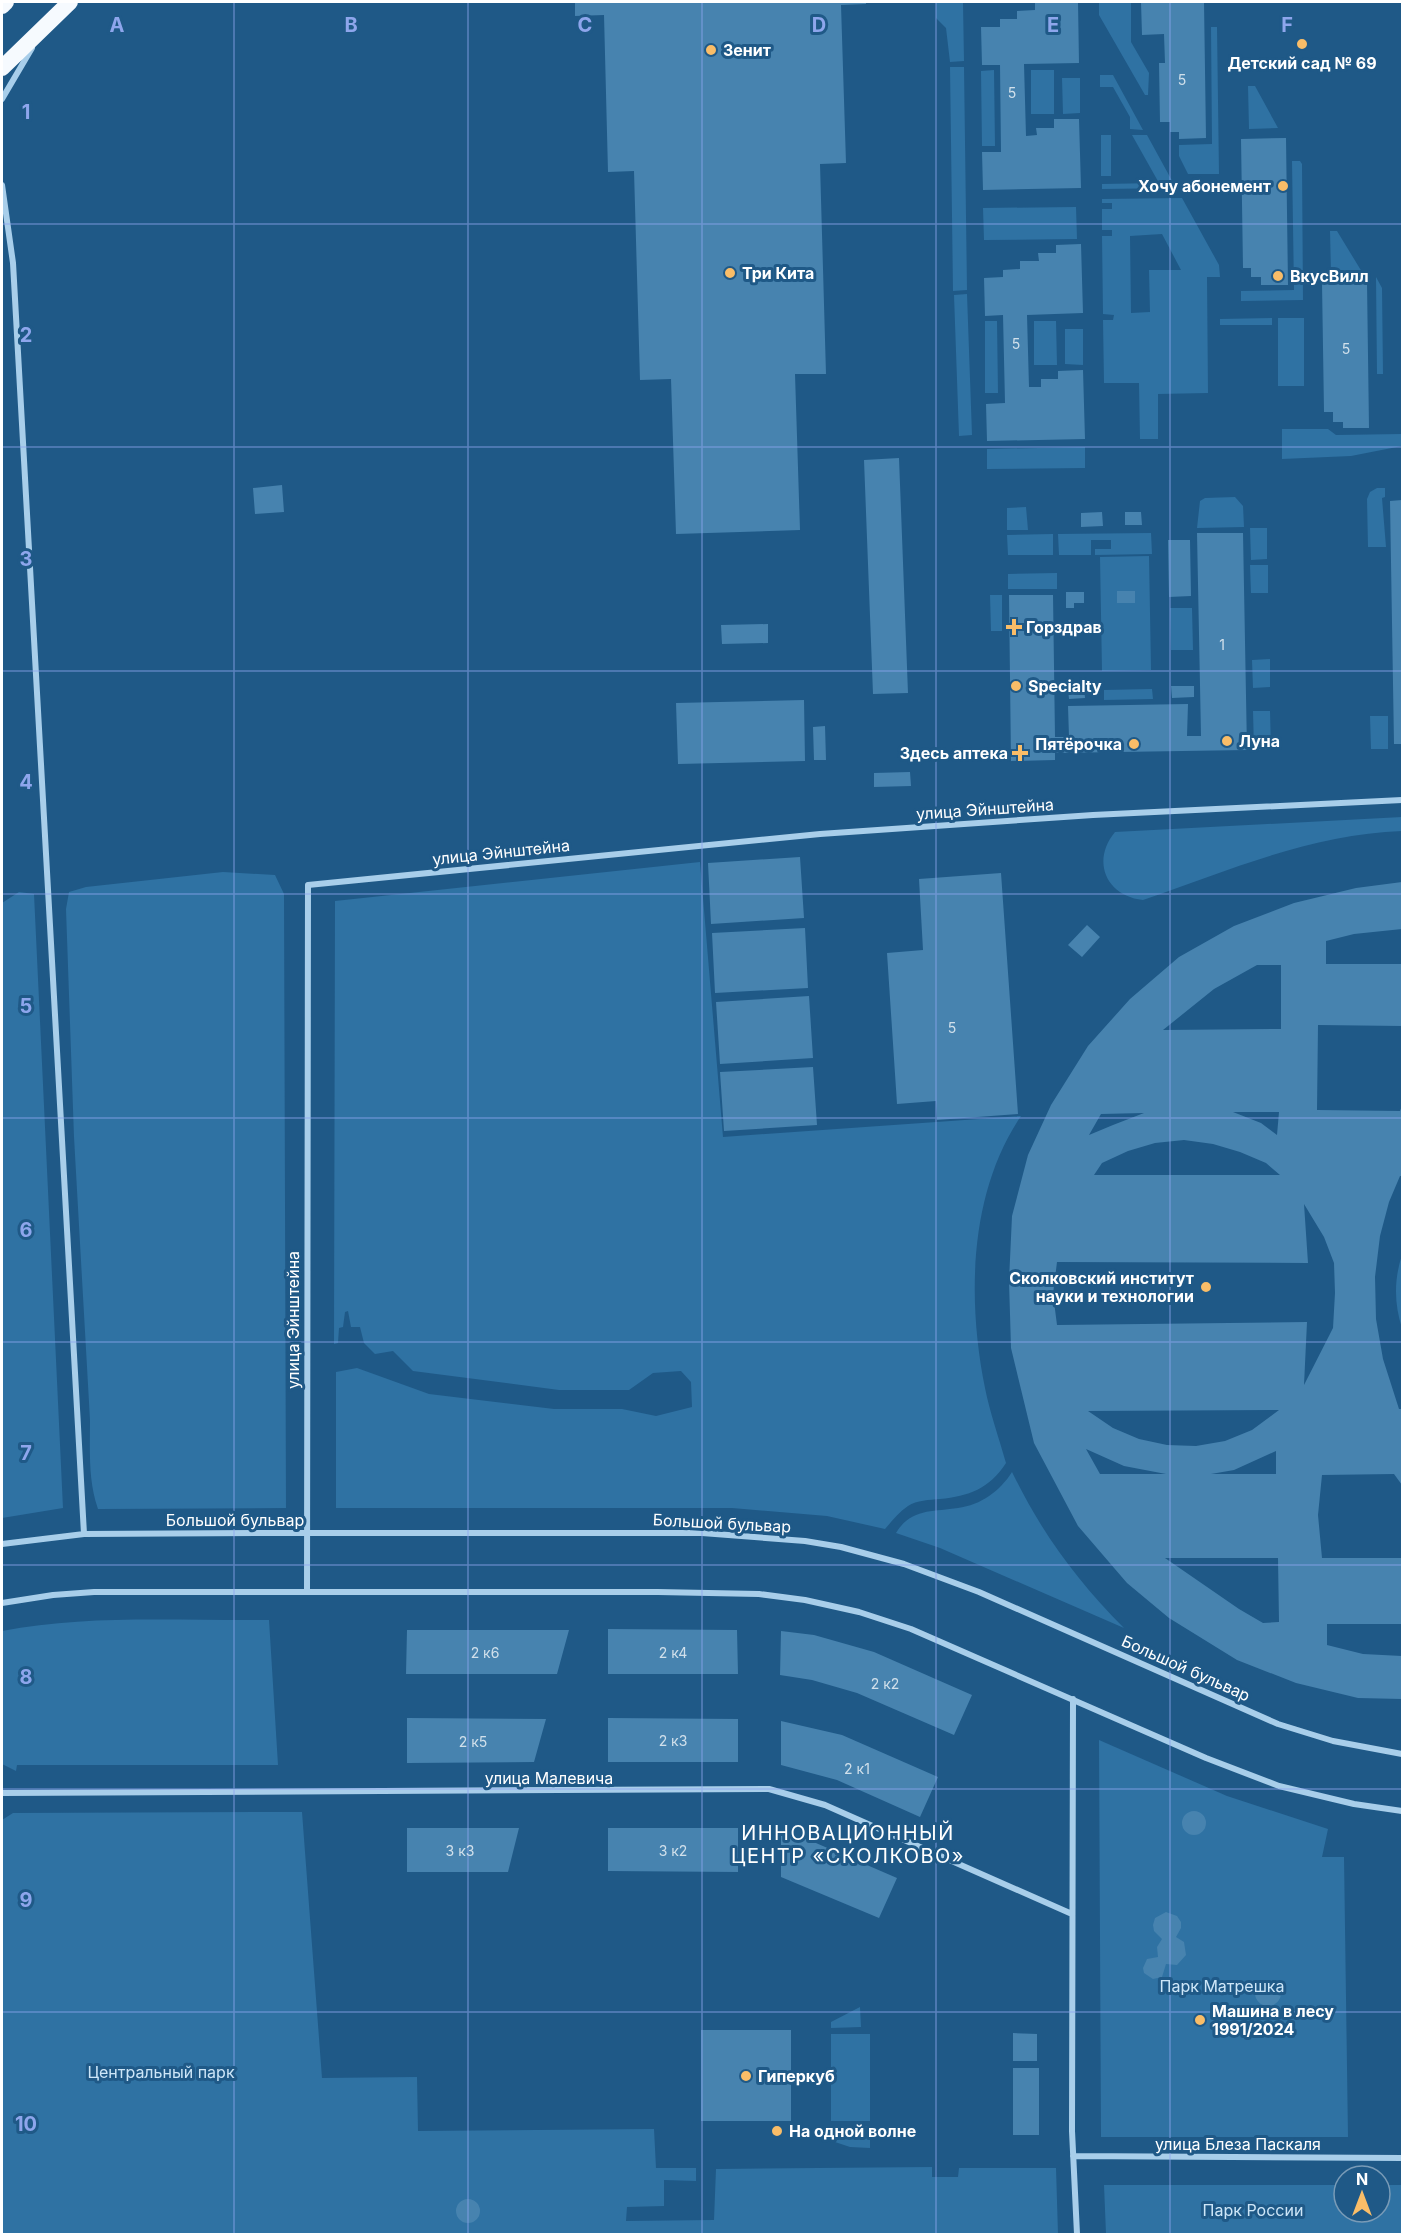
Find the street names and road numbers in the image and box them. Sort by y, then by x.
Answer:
street label: улица Эйнштейна [915,794,1055,824]
street label: улица Эйнштейна [431,835,571,869]
street label: улица Эйнштейна [283,1251,303,1389]
street label: Большой бульвар [652,1509,792,1537]
street label: Большой бульвар [166,1510,304,1530]
street label: Большой бульвар [1119,1631,1253,1705]
street label: улица Малевича [485,1768,613,1788]
street label: улица Блеза Паскаля [1155,2134,1321,2154]

